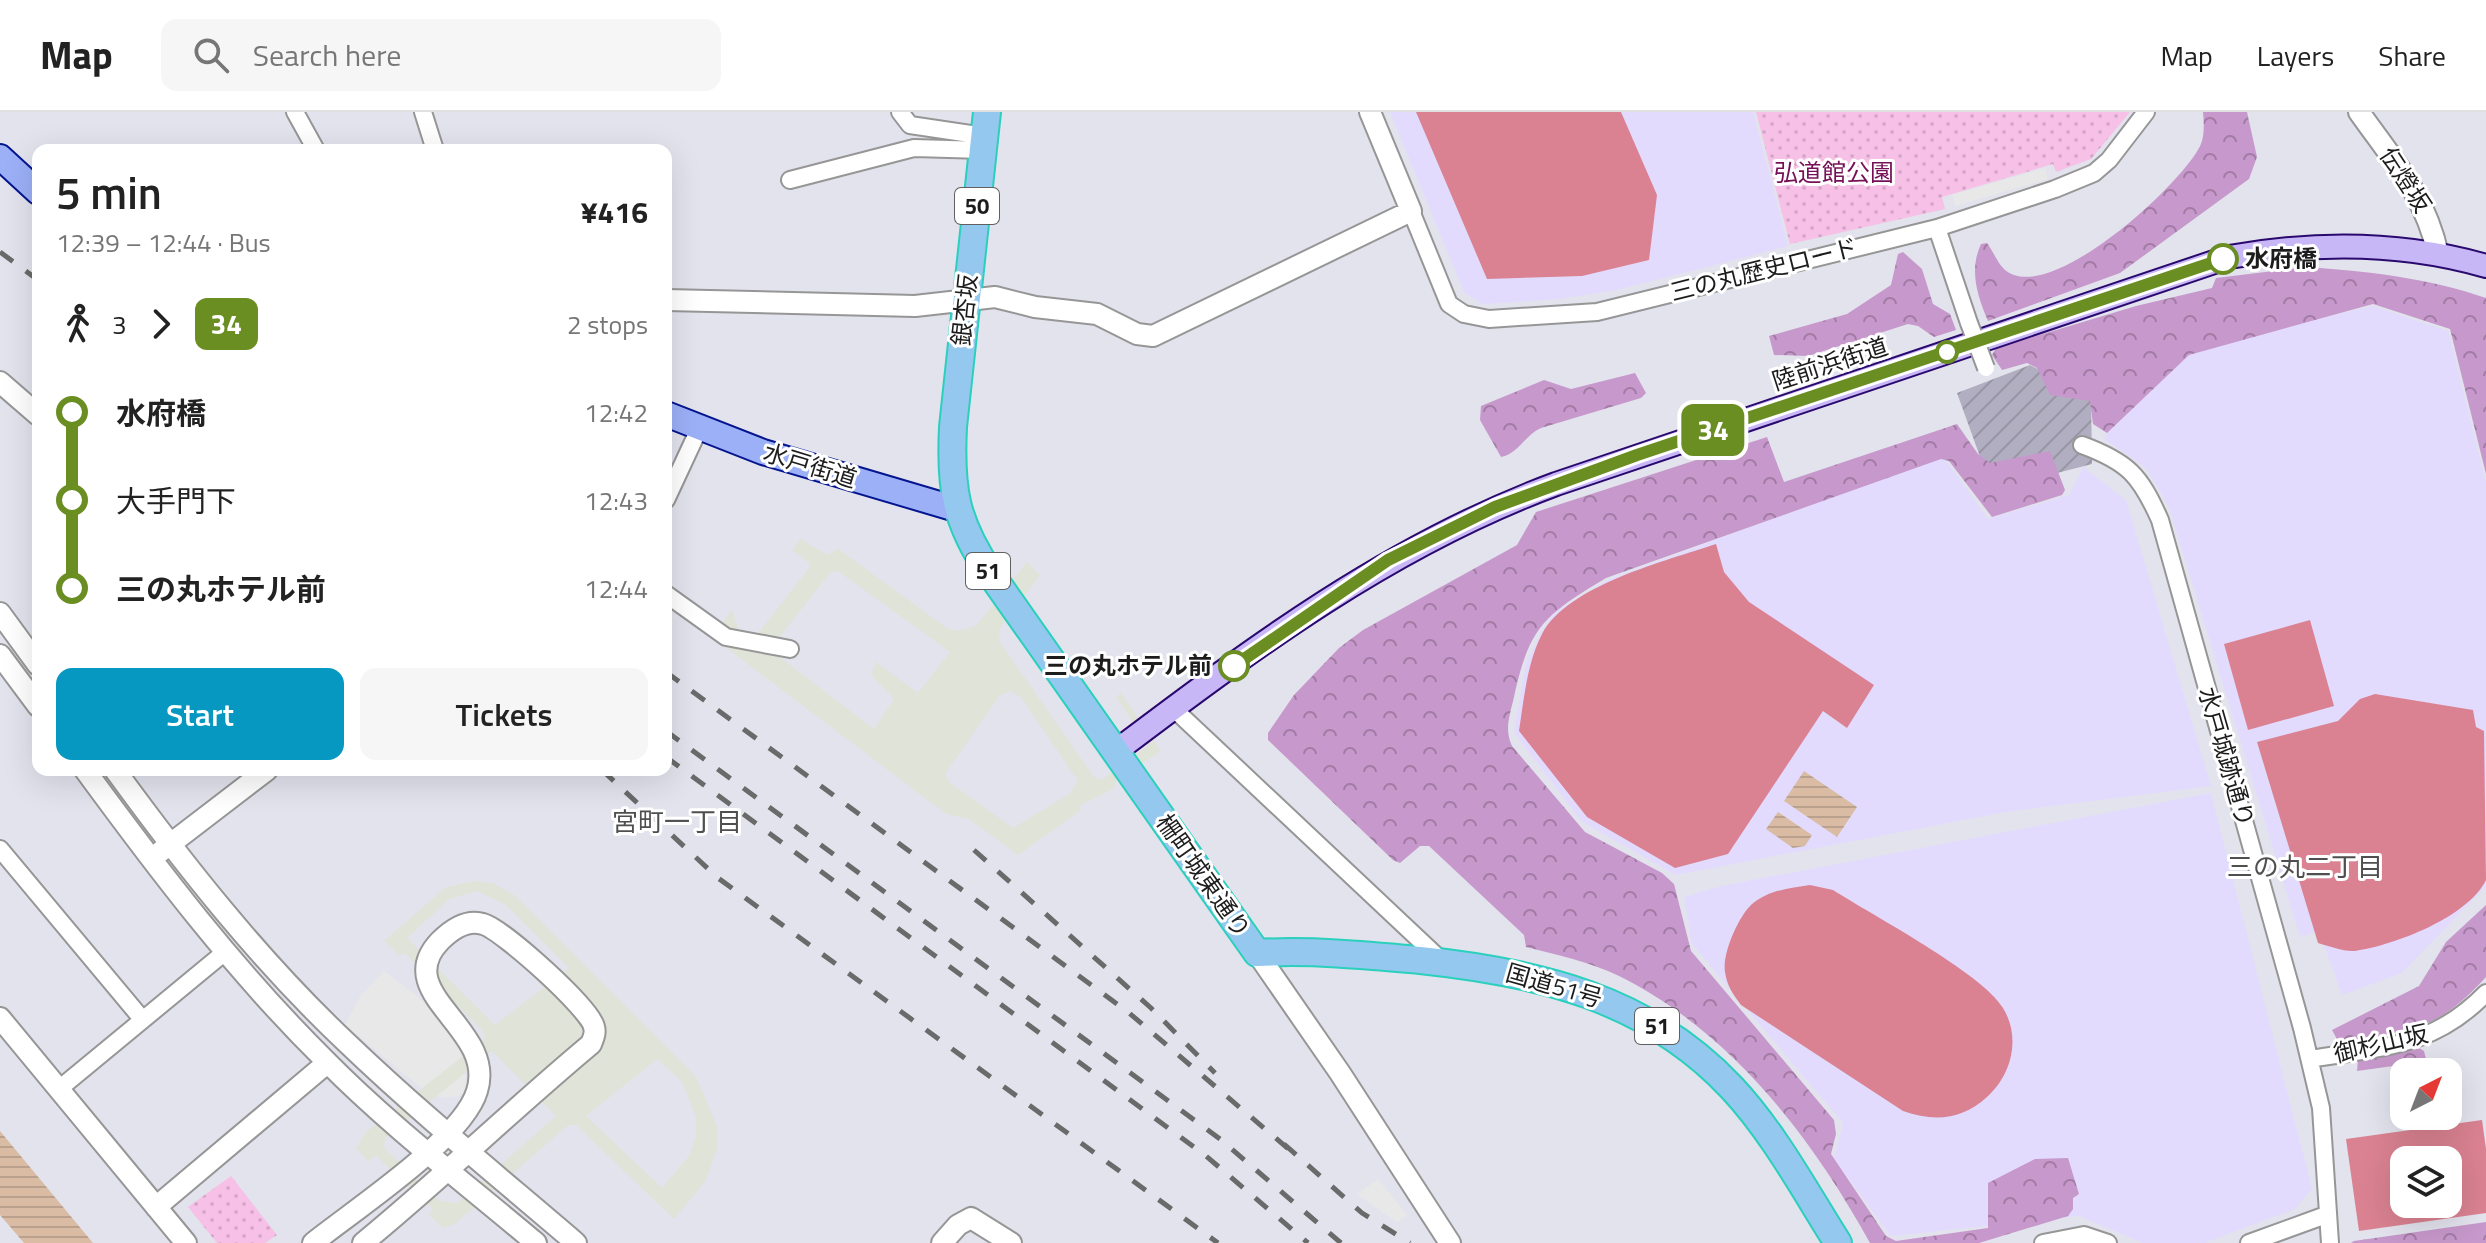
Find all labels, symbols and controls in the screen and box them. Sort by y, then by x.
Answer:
search box [161,19,721,91]
text: Map [40,26,113,84]
text: Search here [253,32,402,78]
icon: search [189,33,233,77]
text: Map [2160,34,2213,77]
text: Layers [2257,34,2334,77]
text: Share [2378,34,2446,77]
street label: 伝燈坂 [2371,139,2441,219]
park label: 弘道館公園 [1774,154,1894,190]
text: 5 min [56,159,162,226]
road number: 50 [955,188,999,224]
text: ¥416 [581,189,648,235]
text: 12:39 – 12:44 · Bus [56,223,271,262]
street label: 三の丸歴史ロード [1666,228,1861,310]
place label: 水府橋 [2245,240,2317,276]
marker: 水府橋 [2208,244,2238,274]
street label: 銀杏坂 [942,272,986,348]
icon: walk [56,302,100,346]
icon: forward [139,302,183,346]
text: 34 [211,302,242,345]
text: 3 [112,305,127,344]
text: 2 stops [567,305,648,344]
street label: 陸前浜街道 [1767,327,1892,399]
unlabelled marker [1936,341,1958,363]
text: 水府橋 [116,390,206,436]
text: 12:42 [584,393,648,432]
line badge: 34 [1677,404,1749,456]
text: 34 [1697,408,1729,451]
street label: 水戸街道 [759,434,861,496]
text: 大手門下 [116,478,236,524]
text: 12:43 [584,481,648,520]
road number: 51 [966,553,1010,589]
text: 三の丸ホテル前 [116,566,326,612]
text: 12:44 [584,569,648,608]
place label: 三の丸ホテル前 [1044,647,1212,683]
marker: 三の丸ホテル前 [1219,651,1249,681]
button: Start [56,668,344,760]
button: Tickets [360,668,648,760]
street label: 水戸城跡通り [2190,683,2264,831]
district label: 宮町一丁目 [612,802,742,841]
street label: 柵町城東通り [1148,806,1260,945]
district label: 三の丸二丁目 [2227,847,2383,886]
street label: 国道51号 [1502,954,1607,1016]
road number: 51 [1635,1008,1679,1044]
street label: 御杉山坂 [2330,1015,2432,1071]
north arrow [2390,1058,2462,1130]
map controls [2390,1058,2462,1218]
button: layers [2390,1146,2462,1218]

